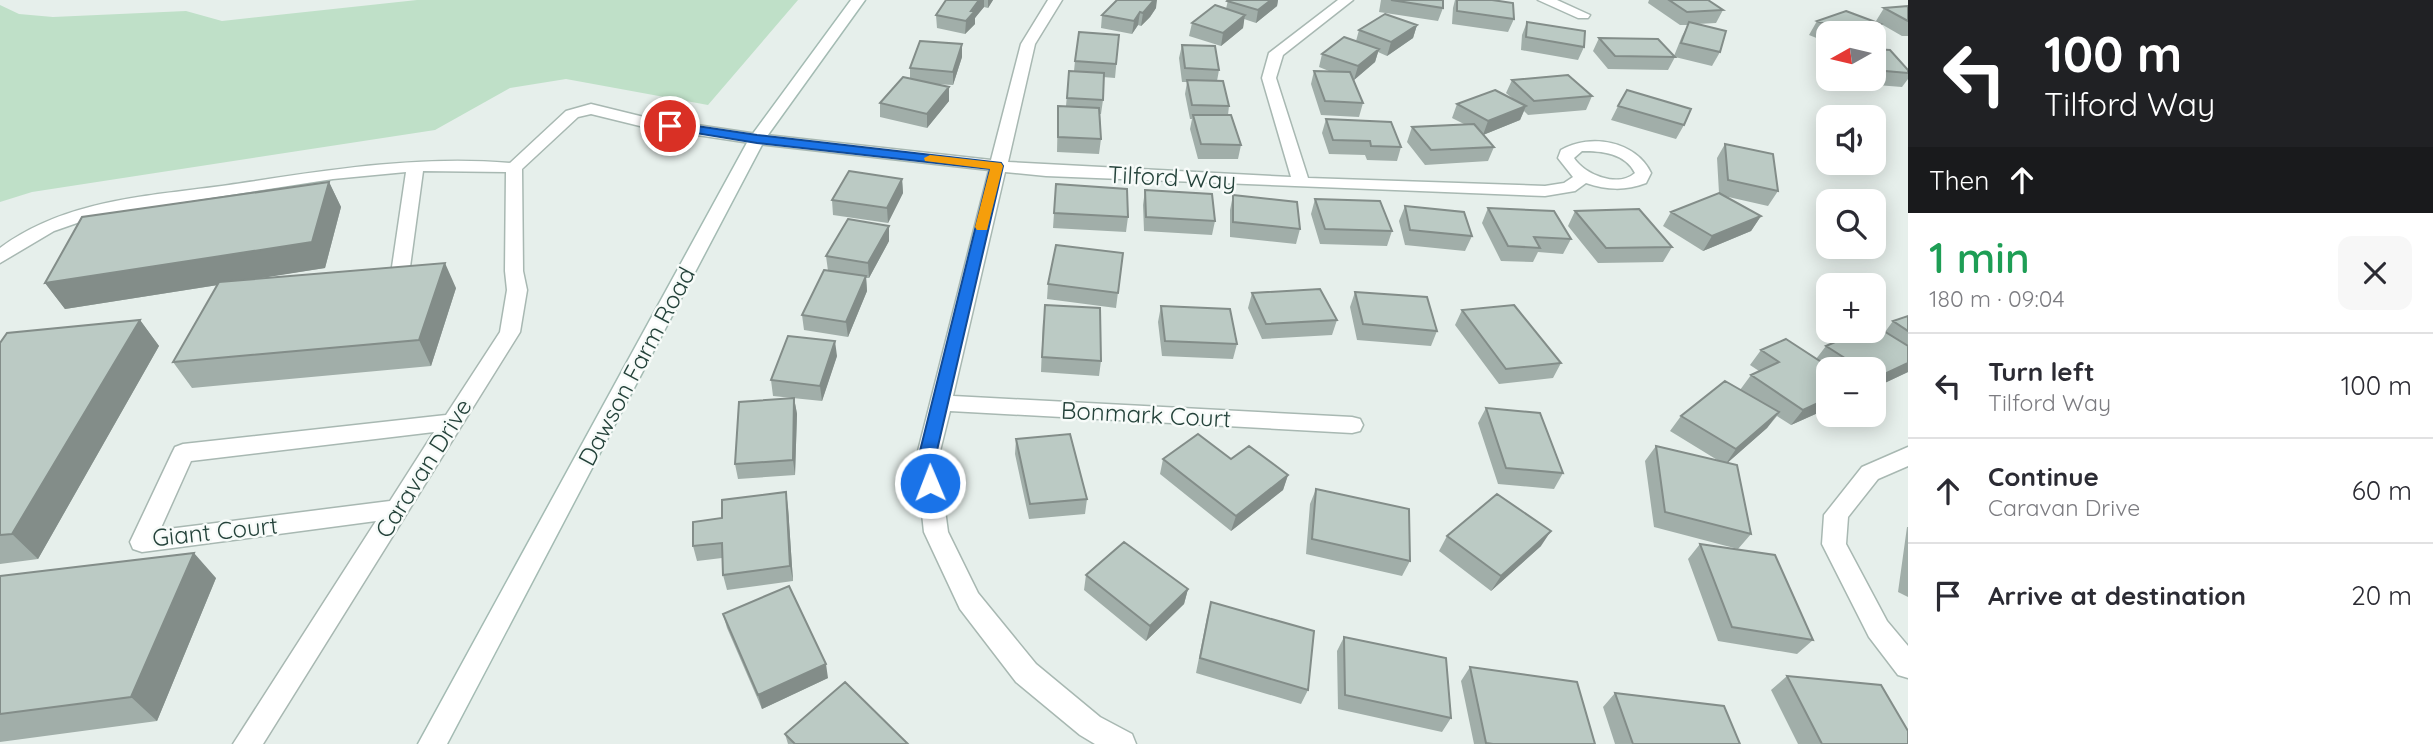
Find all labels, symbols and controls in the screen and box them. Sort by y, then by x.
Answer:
north arrow [1816,21,1886,91]
map controls [1816,21,1886,427]
text: 100 m [2044,23,2182,84]
icon: left [1929,28,2020,119]
text: Tilford Way [2044,84,2215,124]
pin [640,96,700,156]
button: sound [1816,105,1886,175]
icon: arrive [651,107,689,145]
street label: Tilford Way [1107,159,1237,195]
icon: ahead [2003,161,2041,199]
text: Then [1929,164,1989,197]
button: search [1816,189,1886,259]
text: 1 min [1929,231,2030,284]
button: close [2338,236,2412,310]
street label: Dawson Farm Road [571,262,701,470]
button: + [1816,273,1886,343]
text: 180 m · 09:04 [1929,284,2065,313]
text: Turn left [1988,355,2095,388]
button: − [1816,357,1886,427]
icon: left [1929,367,1967,405]
text: 100 m [2341,369,2412,402]
text: Tilford Way [1988,388,2111,417]
street label: Caravan Drive [368,393,478,543]
street label: Bonmark Court [1060,395,1232,433]
position arrow [893,446,967,520]
text: Continue [1988,460,2099,493]
icon: ahead [1929,472,1967,510]
text: 60 m [2352,474,2412,507]
text: Caravan Drive [1988,493,2140,522]
street label: Giant Court [151,509,279,553]
icon: arrive [1929,577,1967,615]
text: Arrive at destination [1988,579,2246,612]
text: 20 m [2351,579,2412,612]

